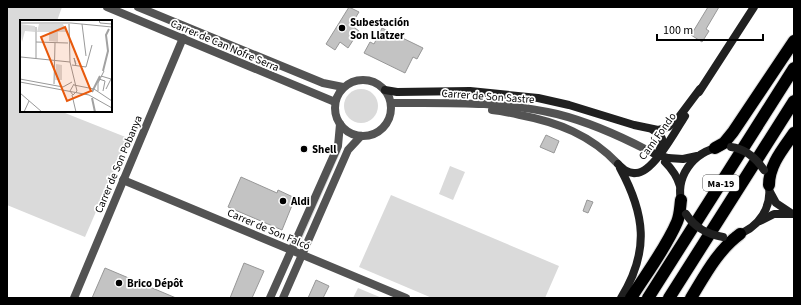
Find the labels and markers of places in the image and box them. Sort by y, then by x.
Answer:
place label: Subestación Son Llatzer [350,15,409,43]
marker: Subestación Son Llatzer [337,23,347,33]
place label: Shell [312,142,337,157]
marker: Shell [299,144,309,154]
place label: Aldi [290,194,310,209]
marker: Aldi [278,196,288,206]
place label: Brico Dépôt [127,276,184,291]
marker: Brico Dépôt [114,278,124,288]

